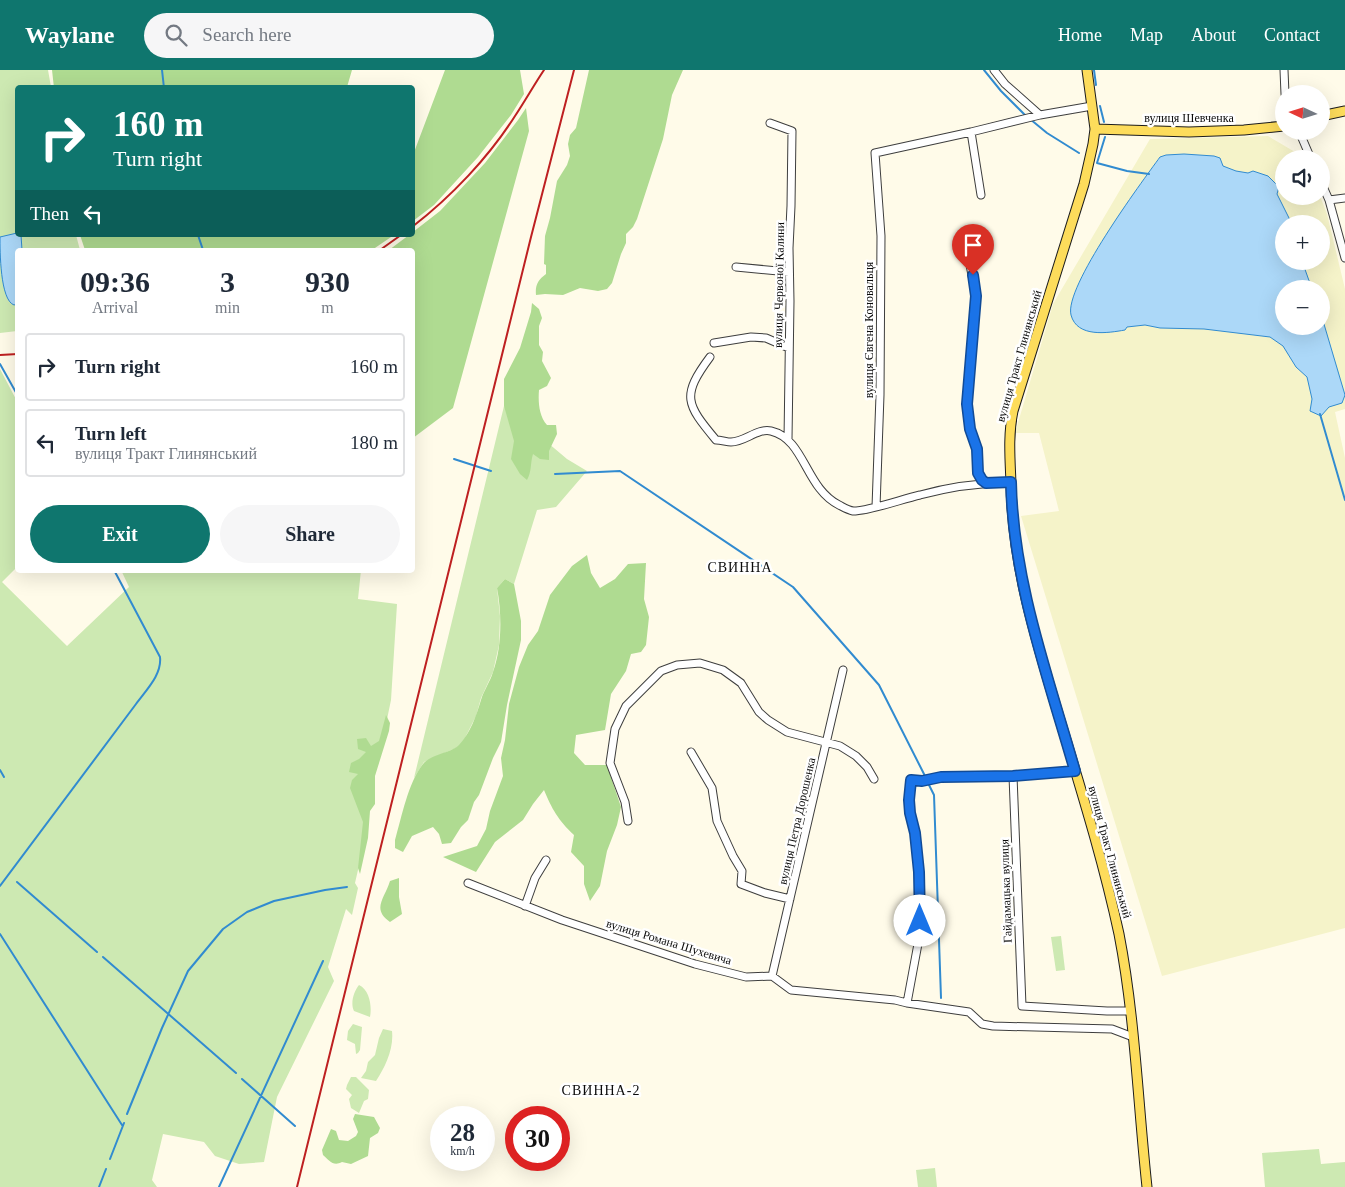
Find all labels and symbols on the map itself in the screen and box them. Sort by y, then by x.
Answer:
north arrow [1275,85,1330,140]
street label: вулиця Шевченка [1144,111,1234,125]
street label: вулиця Червоної Калини [771,221,787,348]
pin [952,224,994,275]
street label: вулиця Євгена Коновальця [862,261,876,398]
street label: вулиця Тракт Глинянський [993,288,1045,424]
district label: СВИННА [707,560,773,575]
street label: вулиця Петра Дорошенка [776,755,819,886]
street label: вулиця Тракт Глинянський [1086,784,1135,920]
street label: Гайдамацька вулиця [997,839,1015,943]
position arrow [893,894,945,946]
street label: вулиця Романа Шухевича [605,916,734,968]
district label: СВИННА-2 [562,1083,640,1098]
speed limit sign: 30 [505,1106,570,1171]

